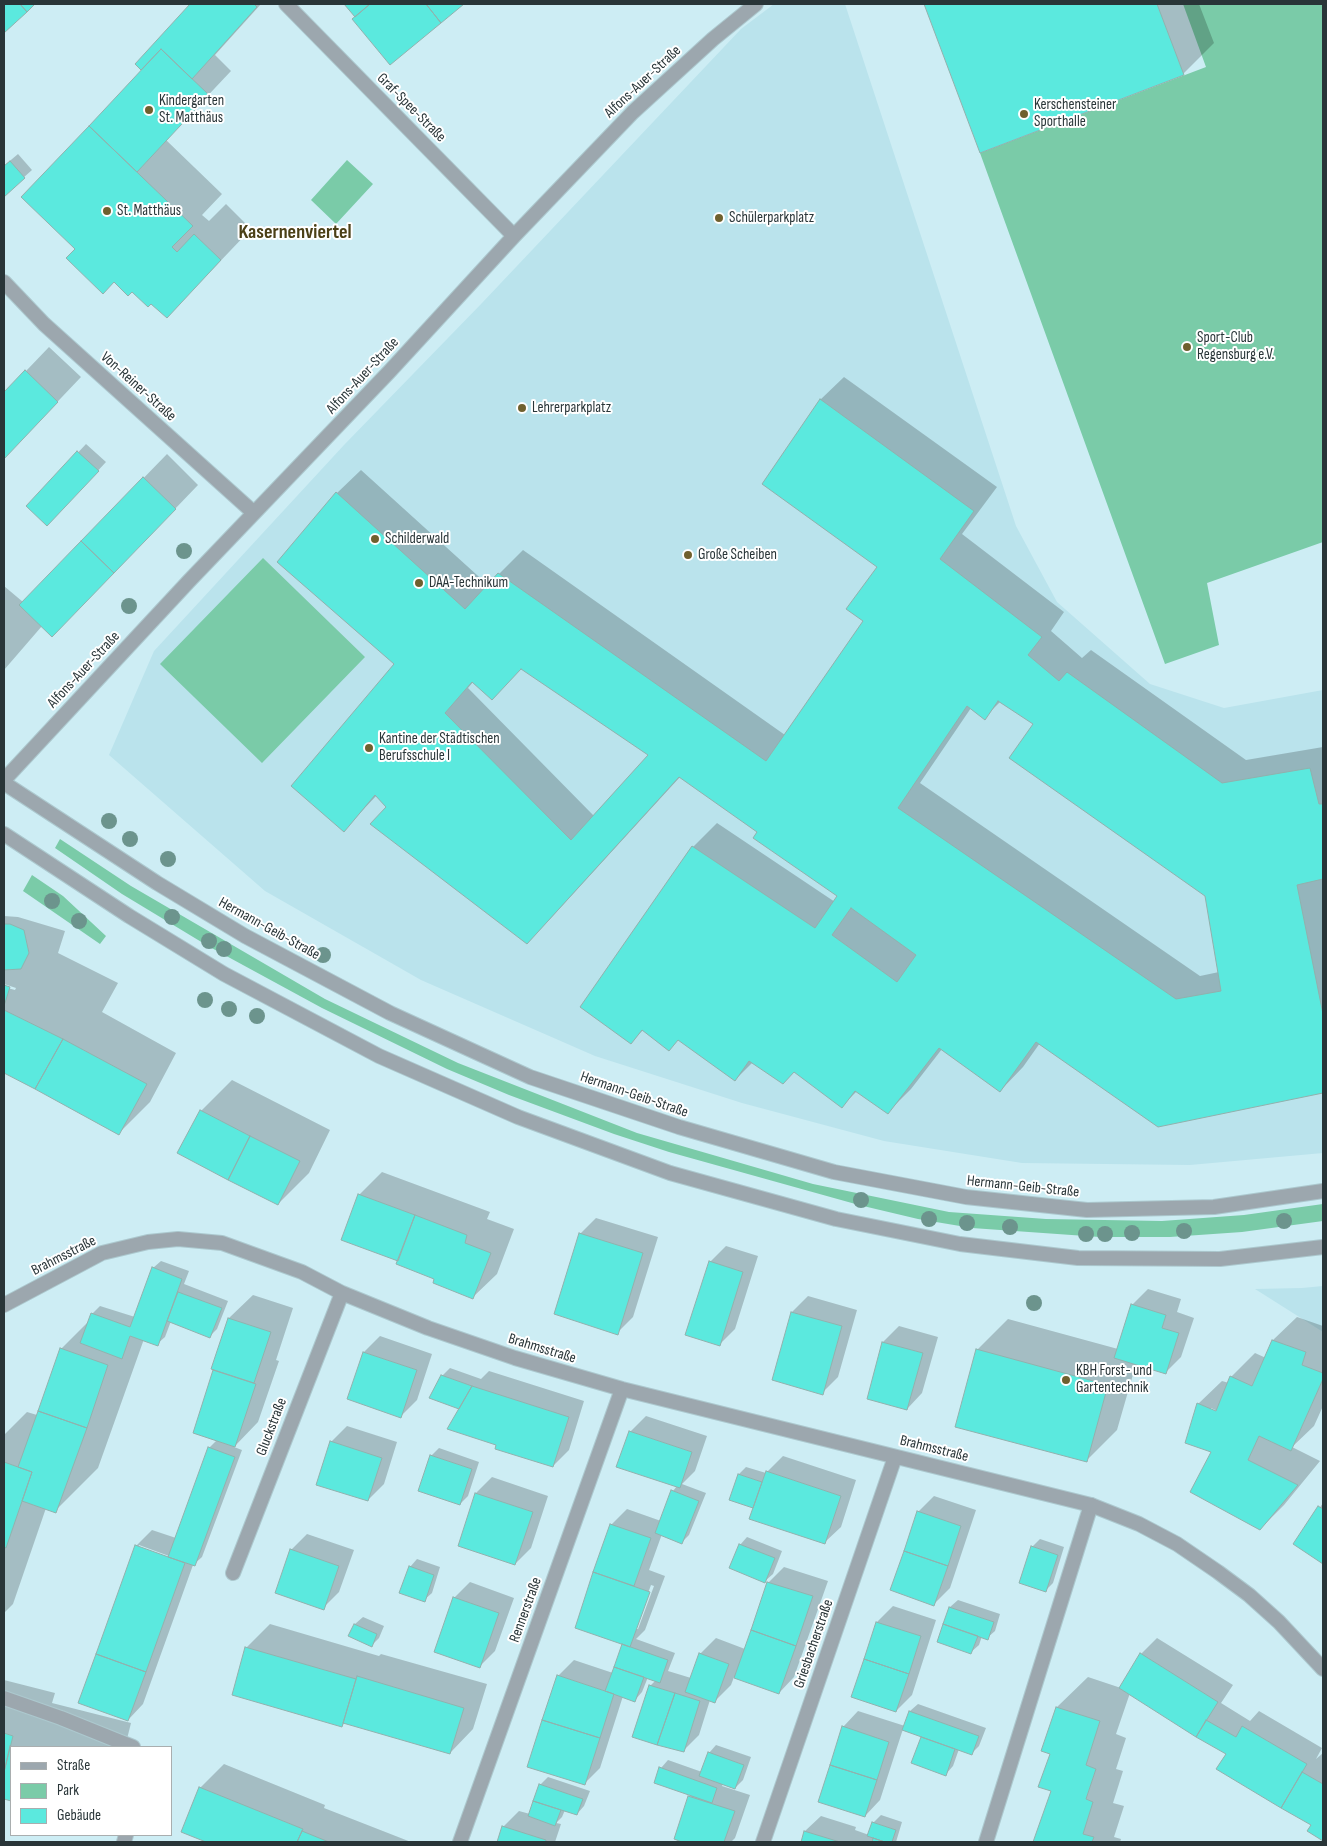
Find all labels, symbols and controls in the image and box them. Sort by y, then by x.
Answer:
street label: Alfons-Auer-Straße [601,42,685,122]
street label: Graf-Spee-Straße [373,70,449,146]
place label: Kindergarten St. Matthäus [159,92,224,127]
place label: Kerschensteiner Sporthalle [1034,96,1116,131]
marker: Kindergarten St. Matthäus [143,104,155,116]
marker: Kerschensteiner Sporthalle [1018,108,1030,120]
place label: St. Matthäus [117,202,181,220]
marker: St. Matthäus [101,205,113,217]
place label: Schülerparkplatz [729,209,814,227]
marker: Schülerparkplatz [713,212,725,224]
district label: Kasernenviertel [238,221,352,245]
place label: Sport-Club Regensburg e.V. [1197,329,1274,364]
street label: Alfons-Auer-Straße [323,334,403,418]
marker: Sport-Club Regensburg e.V. [1181,341,1193,353]
street label: Von-Reiner-Straße [97,348,179,426]
place label: Lehrerparkplatz [532,399,611,417]
marker: Lehrerparkplatz [516,402,528,414]
place label: Schilderwald [385,530,449,548]
marker: Schilderwald [369,533,381,545]
place label: Große Scheiben [698,546,777,564]
marker: Große Scheiben [682,549,694,561]
place label: DAA-Technikum [429,574,508,592]
marker: DAA-Technikum [413,577,425,589]
street label: Alfons-Auer-Straße [44,628,124,712]
place label: Kantine der Städtischen Berufsschule I [379,730,500,765]
marker: Kantine der Städtischen Berufsschule I [363,742,375,754]
street label: Hermann-Geib-Straße [215,894,323,964]
street label: Hermann-Geib-Straße [578,1068,690,1122]
street label: Hermann-Geib-Straße [966,1172,1080,1202]
street label: Brahmsstraße [29,1232,99,1280]
street label: Brahmsstraße [506,1330,578,1368]
place label: KBH Forst- und Gartentechnik [1076,1362,1152,1397]
marker: KBH Forst- und Gartentechnik [1060,1374,1072,1386]
street label: Gluckstraße [253,1396,291,1458]
street label: Brahmsstraße [898,1432,970,1466]
street label: Rennerstraße [506,1575,546,1645]
street label: Griesbacherstraße [790,1597,838,1691]
legend [10,1746,172,1836]
text: Straße [57,1756,90,1775]
text: Park [57,1781,79,1800]
text: Gebäude [57,1806,101,1825]

